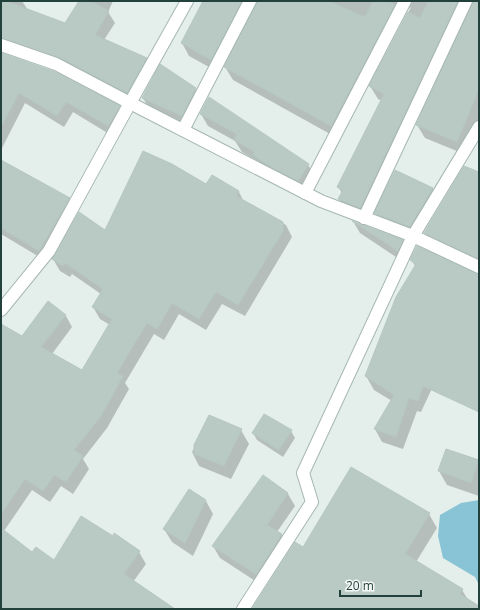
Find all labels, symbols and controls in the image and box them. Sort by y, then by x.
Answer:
scale bar [340,572,421,598]
text: 20 m [346,577,374,594]

